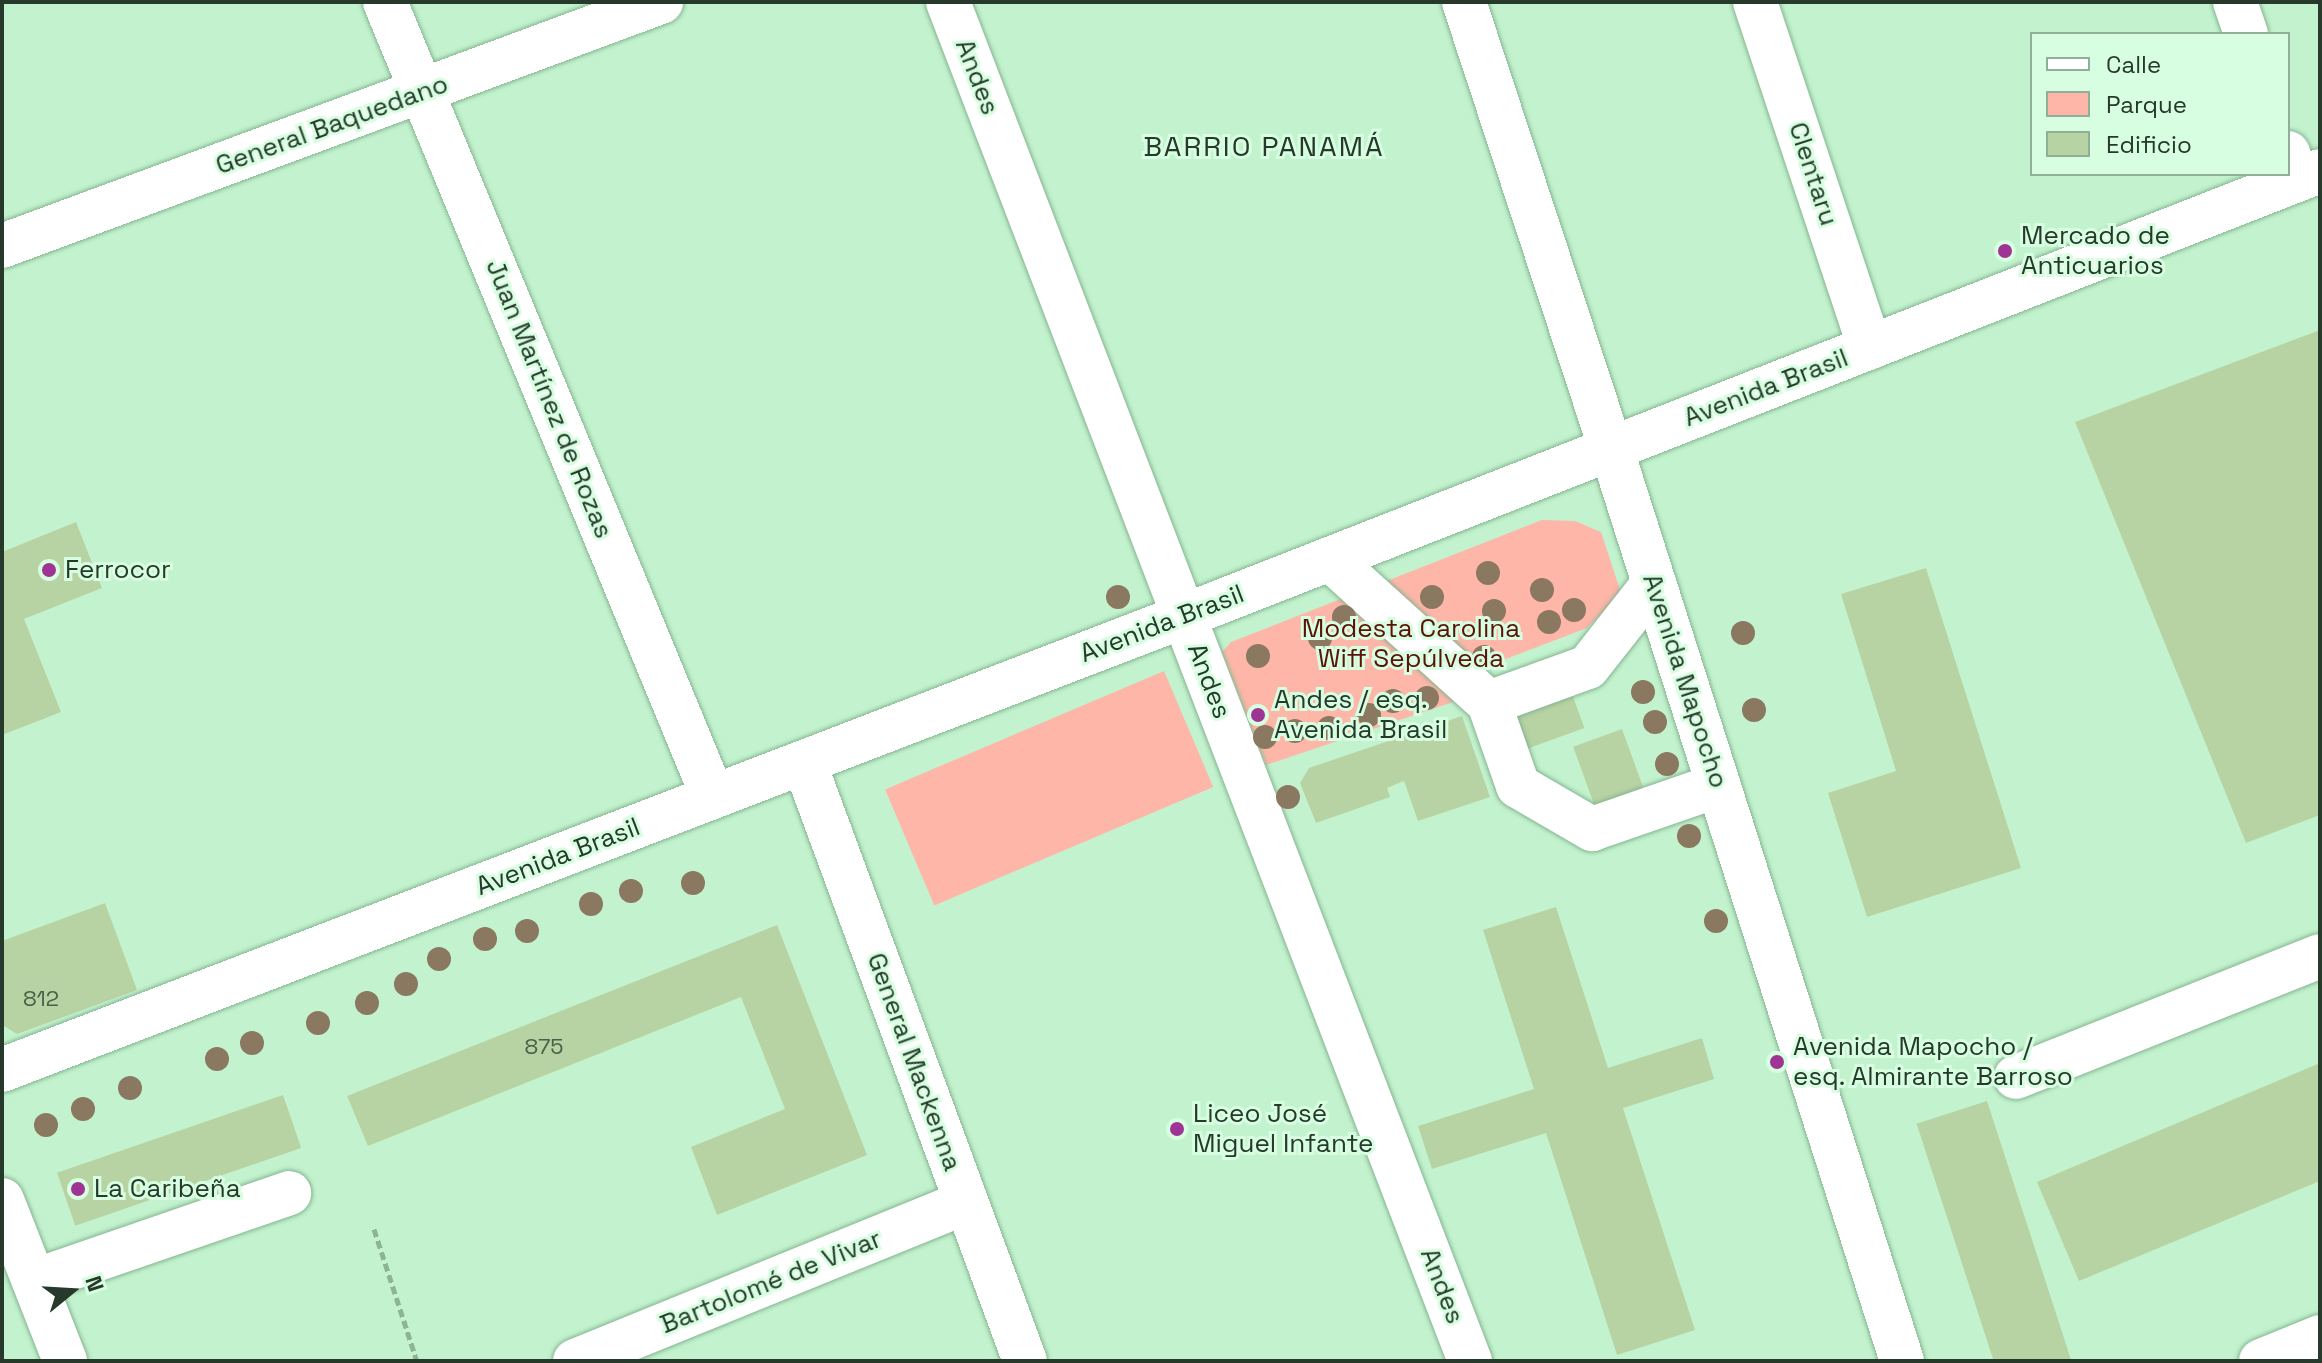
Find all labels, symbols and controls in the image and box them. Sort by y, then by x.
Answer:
legend [2030,32,2290,176]
street label: Andes [948,35,1006,119]
text: Calle [2106,49,2161,80]
street label: General Baquedano [212,68,452,182]
text: Parque [2106,89,2187,120]
street label: Clentaru [1782,118,1844,230]
district label: BARRIO PANAMÁ [1143,129,1385,163]
text: Edificio [2106,129,2192,160]
place label: Mercado de Anticuarios [2021,220,2170,282]
marker: Mercado de Anticuarios [1996,242,2014,260]
street label: Juan Martínez de Rozas [479,255,619,543]
street label: Avenida Brasil [1680,342,1852,434]
place label: Ferrocor [65,554,171,586]
marker: Ferrocor [40,561,58,579]
street label: Avenida Mapocho [1636,570,1734,792]
street label: Avenida Brasil [1076,578,1248,670]
park label: Modesta Carolina Wiff Sepúlveda [1302,613,1520,674]
street label: Andes [1180,639,1238,723]
place label: Andes / esq. Avenida Brasil [1274,684,1447,746]
marker: Andes / esq. Avenida Brasil [1249,706,1267,724]
street label: Avenida Brasil [472,811,644,903]
street label: General Mackenna [860,949,968,1175]
house number: 812 [23,986,59,1012]
place label: Avenida Mapocho / esq. Almirante Barroso [1793,1031,2074,1092]
house number: 875 [524,1034,564,1060]
marker: Avenida Mapocho / esq. Almirante Barroso [1768,1053,1786,1071]
place label: Liceo José Miguel Infante [1193,1098,1373,1160]
marker: Liceo José Miguel Infante [1168,1120,1186,1138]
place label: La Caribeña [94,1173,241,1205]
marker: La Caribeña [69,1180,87,1198]
street label: Bartolomé de Vivar [656,1223,886,1341]
street label: Andes [1413,1244,1471,1328]
north arrow [32,1251,112,1331]
text: N [79,1272,110,1295]

